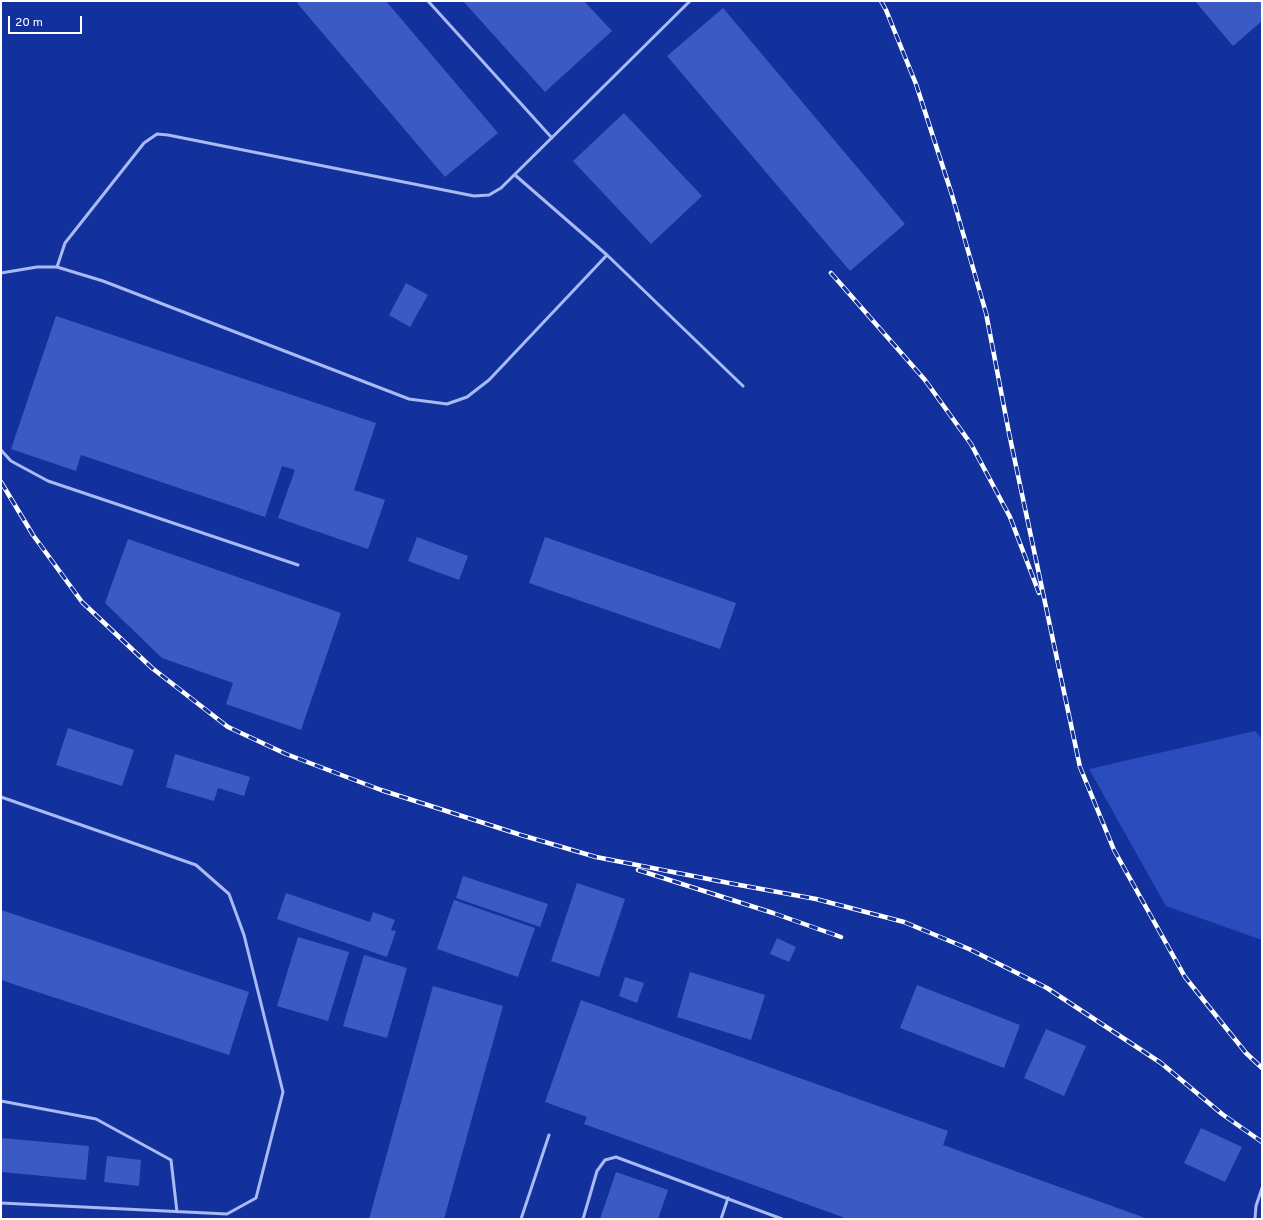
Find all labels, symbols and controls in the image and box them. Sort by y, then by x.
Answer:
scale bar [10,8,84,34]
text: 20 m [15,15,43,31]

